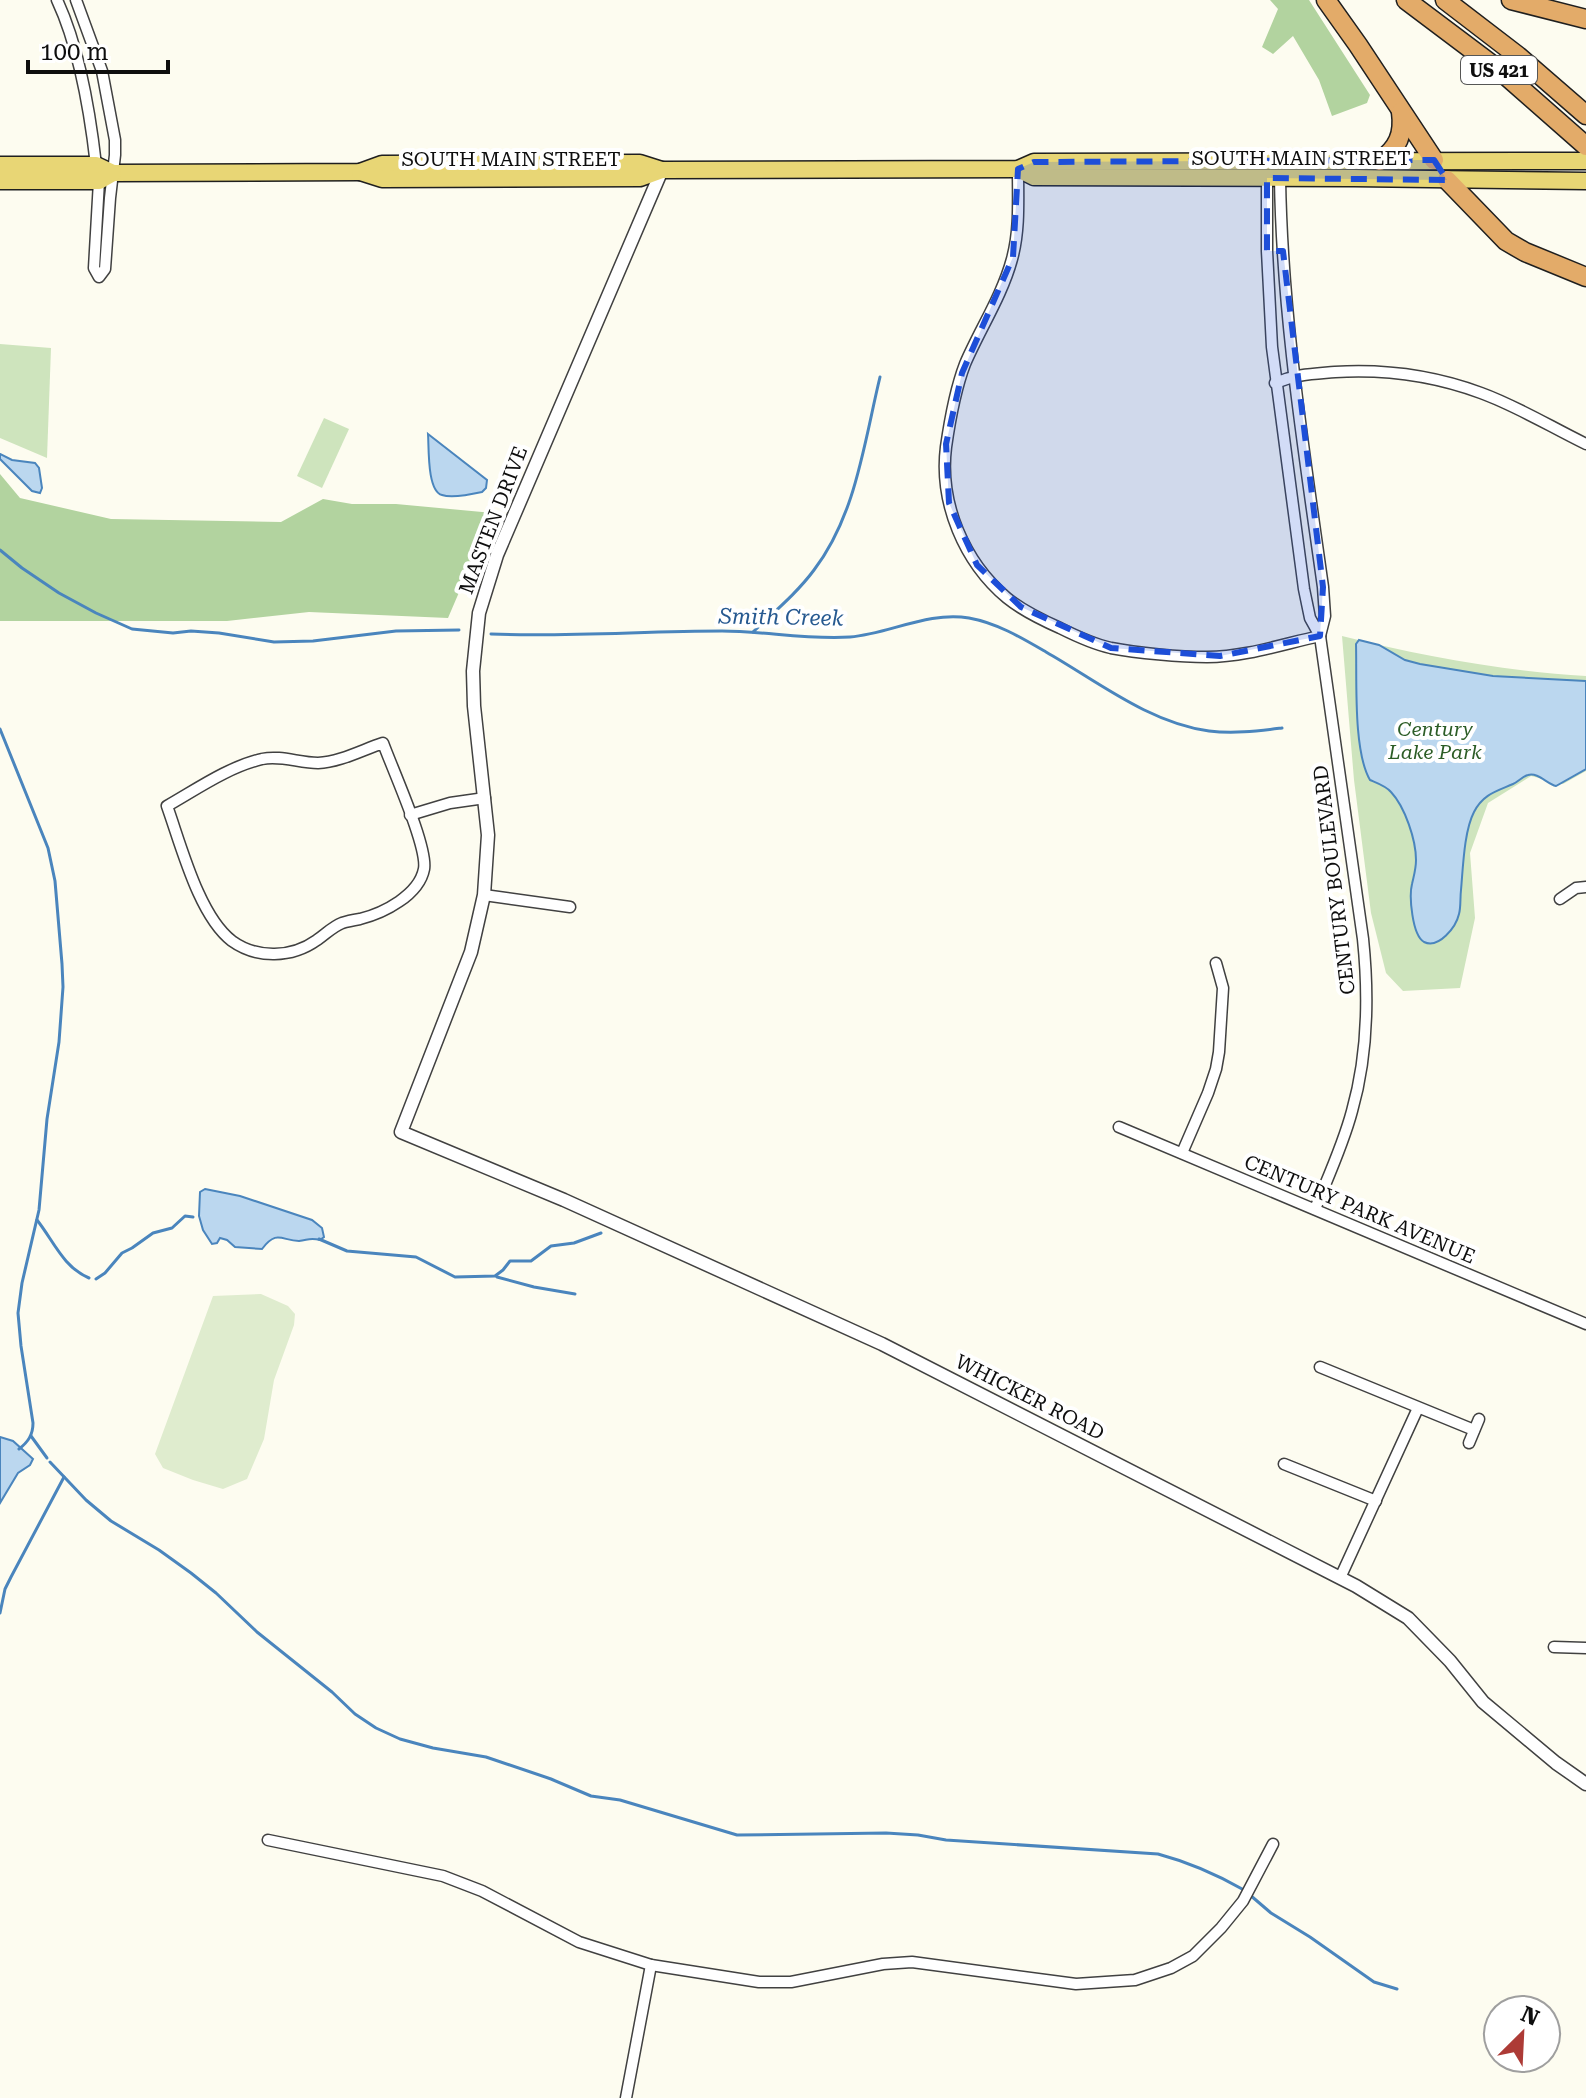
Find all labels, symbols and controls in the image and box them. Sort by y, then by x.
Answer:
scale bar [28,24,168,74]
text: 100 m [40,38,108,66]
road number: US 421 [1461,56,1537,84]
street label: SOUTH MAIN STREET [1191,146,1411,170]
street label: SOUTH MAIN STREET [401,147,621,171]
street label: MASTEN DRIVE [454,443,532,597]
water label: Smith Creek [717,603,844,631]
park label: Century Lake Park [1387,717,1482,764]
street label: CENTURY BOULEVARD [1308,764,1360,996]
street label: CENTURY PARK AVENUE [1241,1149,1479,1269]
street label: WHICKER ROAD [952,1349,1108,1445]
north arrow [1482,1994,1562,2074]
text: N [1517,2001,1543,2031]

